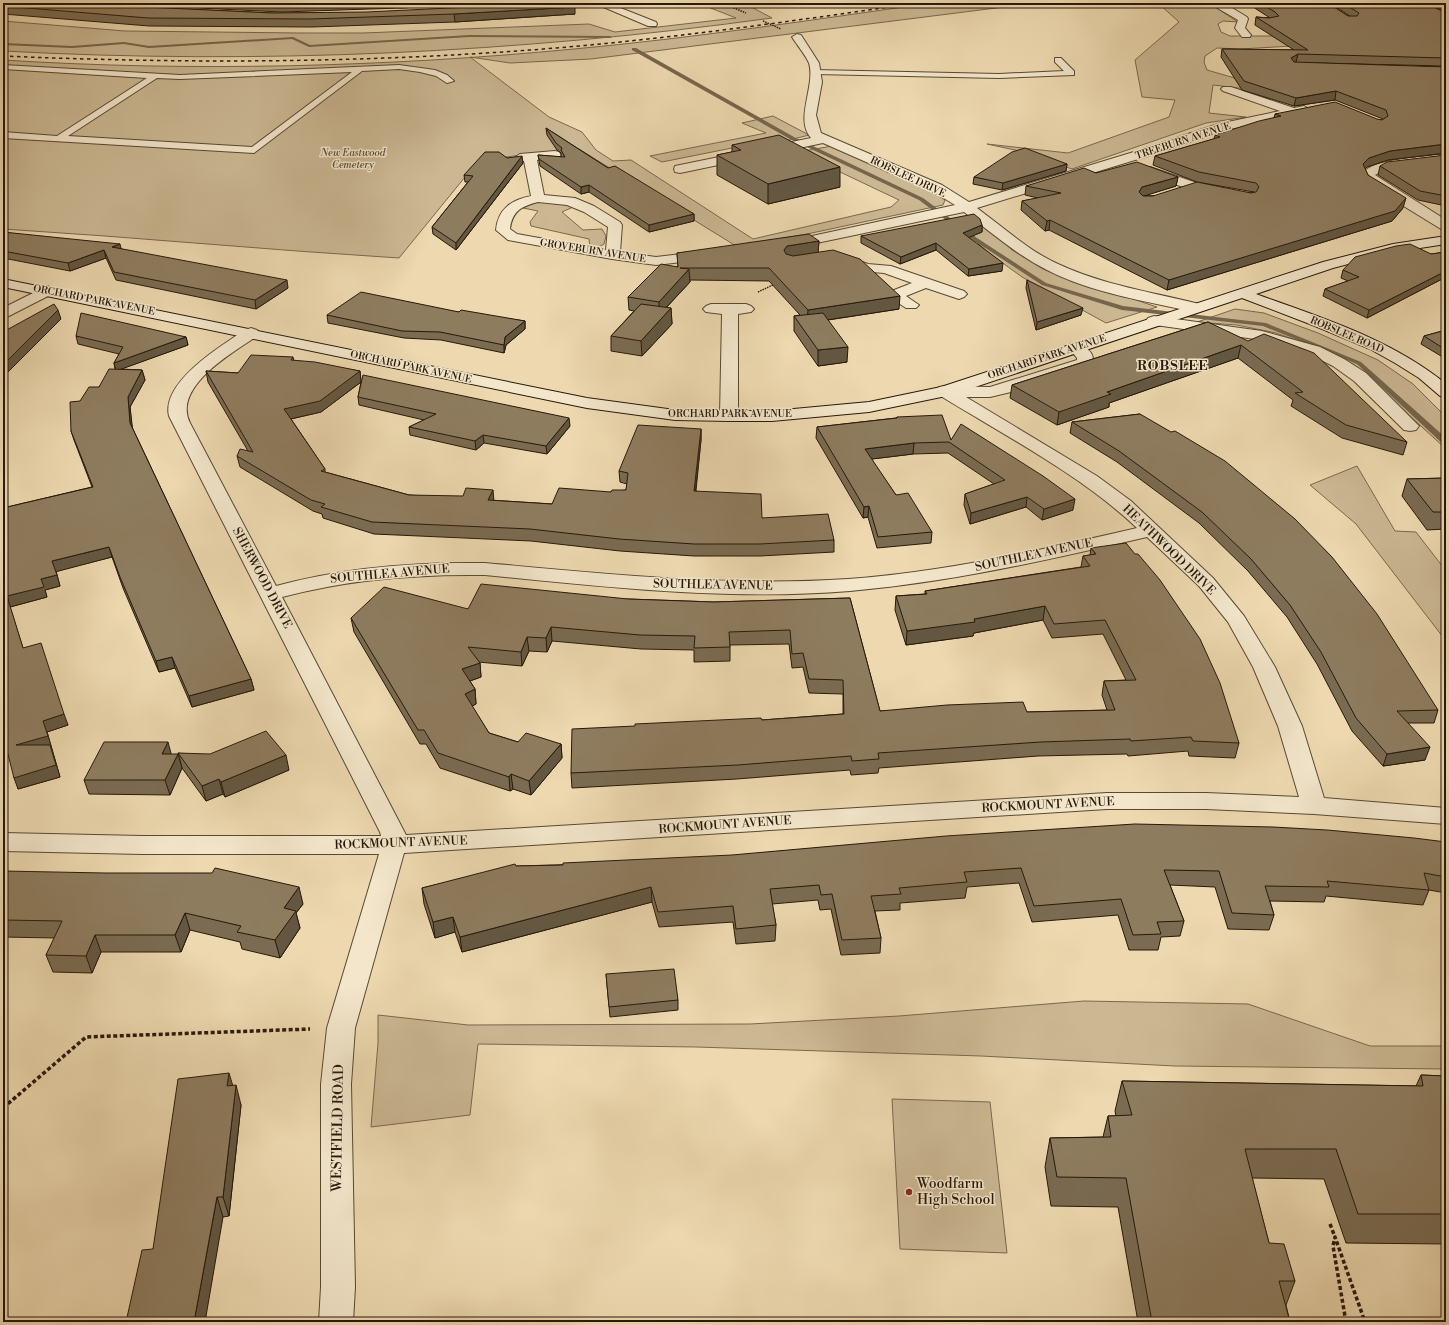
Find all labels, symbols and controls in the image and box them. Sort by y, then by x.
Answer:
street label: TREEBURN AVENUE [1134,120,1232,162]
park label: New Eastwood Cemetery [320,147,386,171]
street label: ROBSLEE DRIVE [868,154,948,200]
street label: GROVEBURN AVENUE [539,237,647,265]
street label: ORCHARD PARK AVENUE [32,282,156,318]
street label: ROBSLEE ROAD [1308,314,1386,356]
street label: ORCHARD PARK AVENUE [986,332,1108,382]
street label: ORCHARD PARK AVENUE [349,348,473,386]
district label: ROBSLEE [1137,358,1209,374]
street label: ORCHARD PARK AVENUE [668,408,792,420]
street label: HEATHWOOD DRIVE [1119,502,1219,598]
street label: SHERWOOD DRIVE [229,525,295,631]
street label: SOUTHLEA AVENUE [974,535,1094,575]
street label: SOUTHLEA AVENUE [330,561,450,587]
street label: SOUTHLEA AVENUE [653,576,773,594]
street label: ROCKMOUNT AVENUE [981,794,1115,816]
street label: ROCKMOUNT AVENUE [658,813,792,837]
street label: ROCKMOUNT AVENUE [334,833,468,853]
street label: WESTFIELD ROAD [328,1064,348,1193]
place label: Woodfarm High School [916,1175,995,1209]
marker: Woodfarm High School [904,1187,914,1197]

